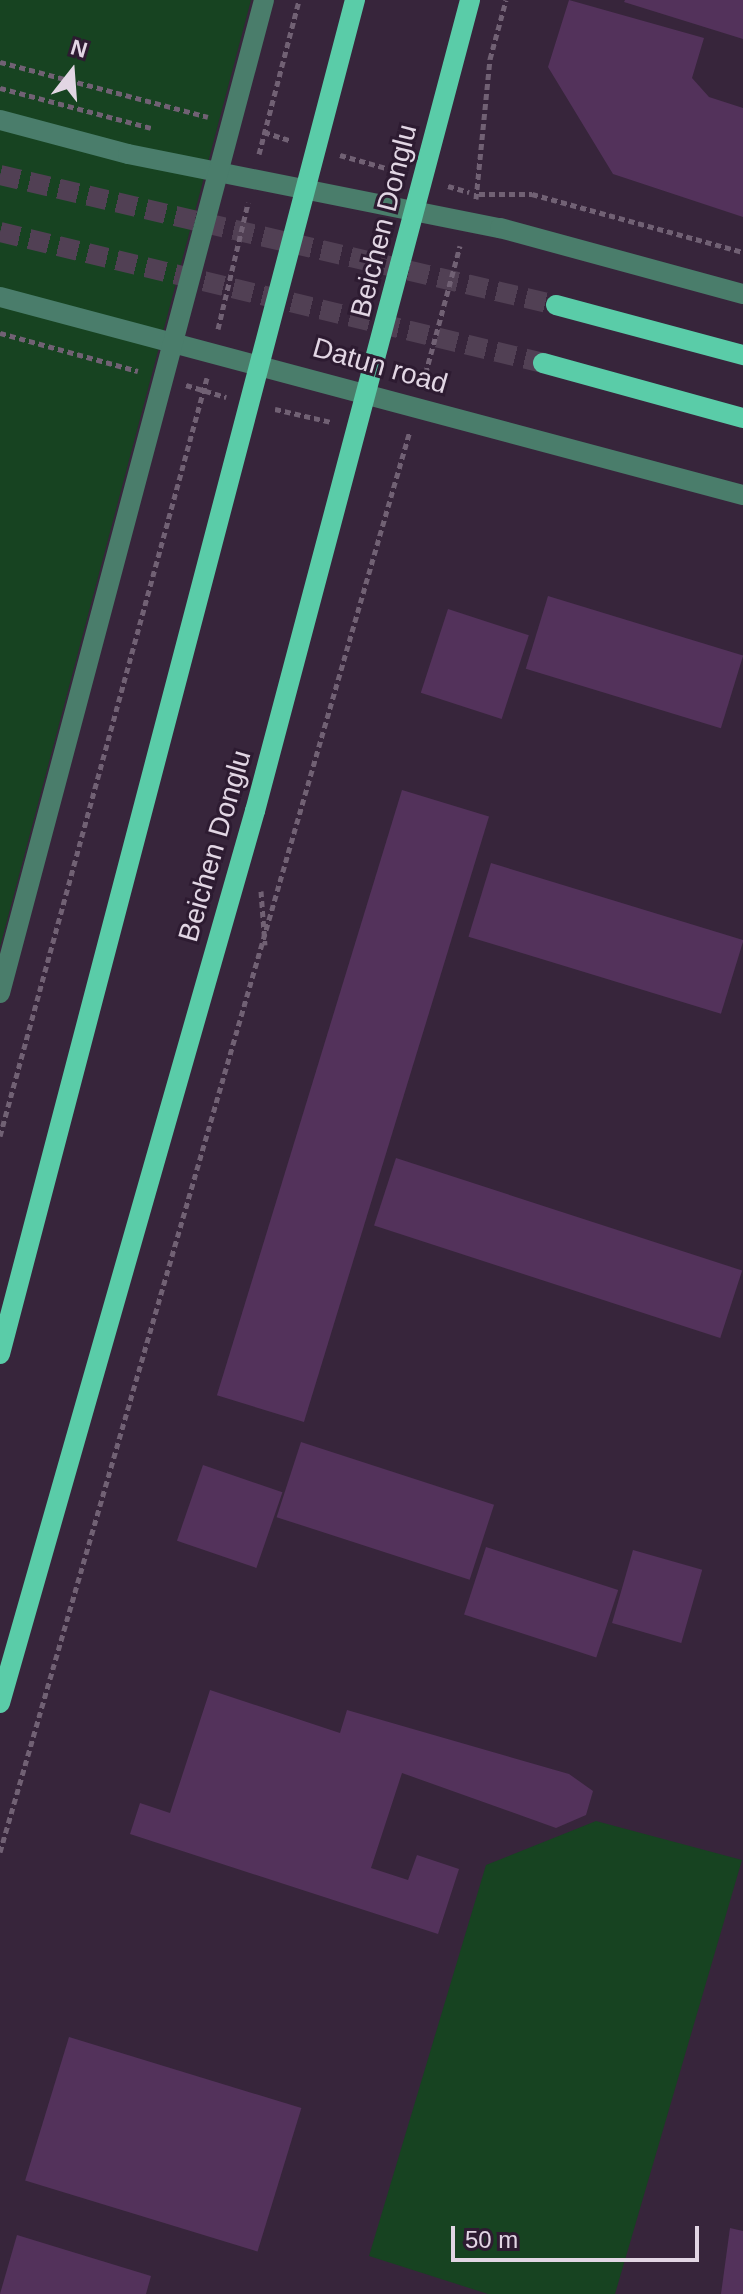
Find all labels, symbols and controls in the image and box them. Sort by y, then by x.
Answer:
north arrow [32,32,112,112]
text: N [68,34,90,63]
street label: Beichen Donglu [344,121,424,321]
street label: Datun road [309,331,451,401]
street label: Beichen Donglu [172,746,258,946]
scale bar [455,2210,703,2260]
text: 50 m [465,2226,518,2253]

